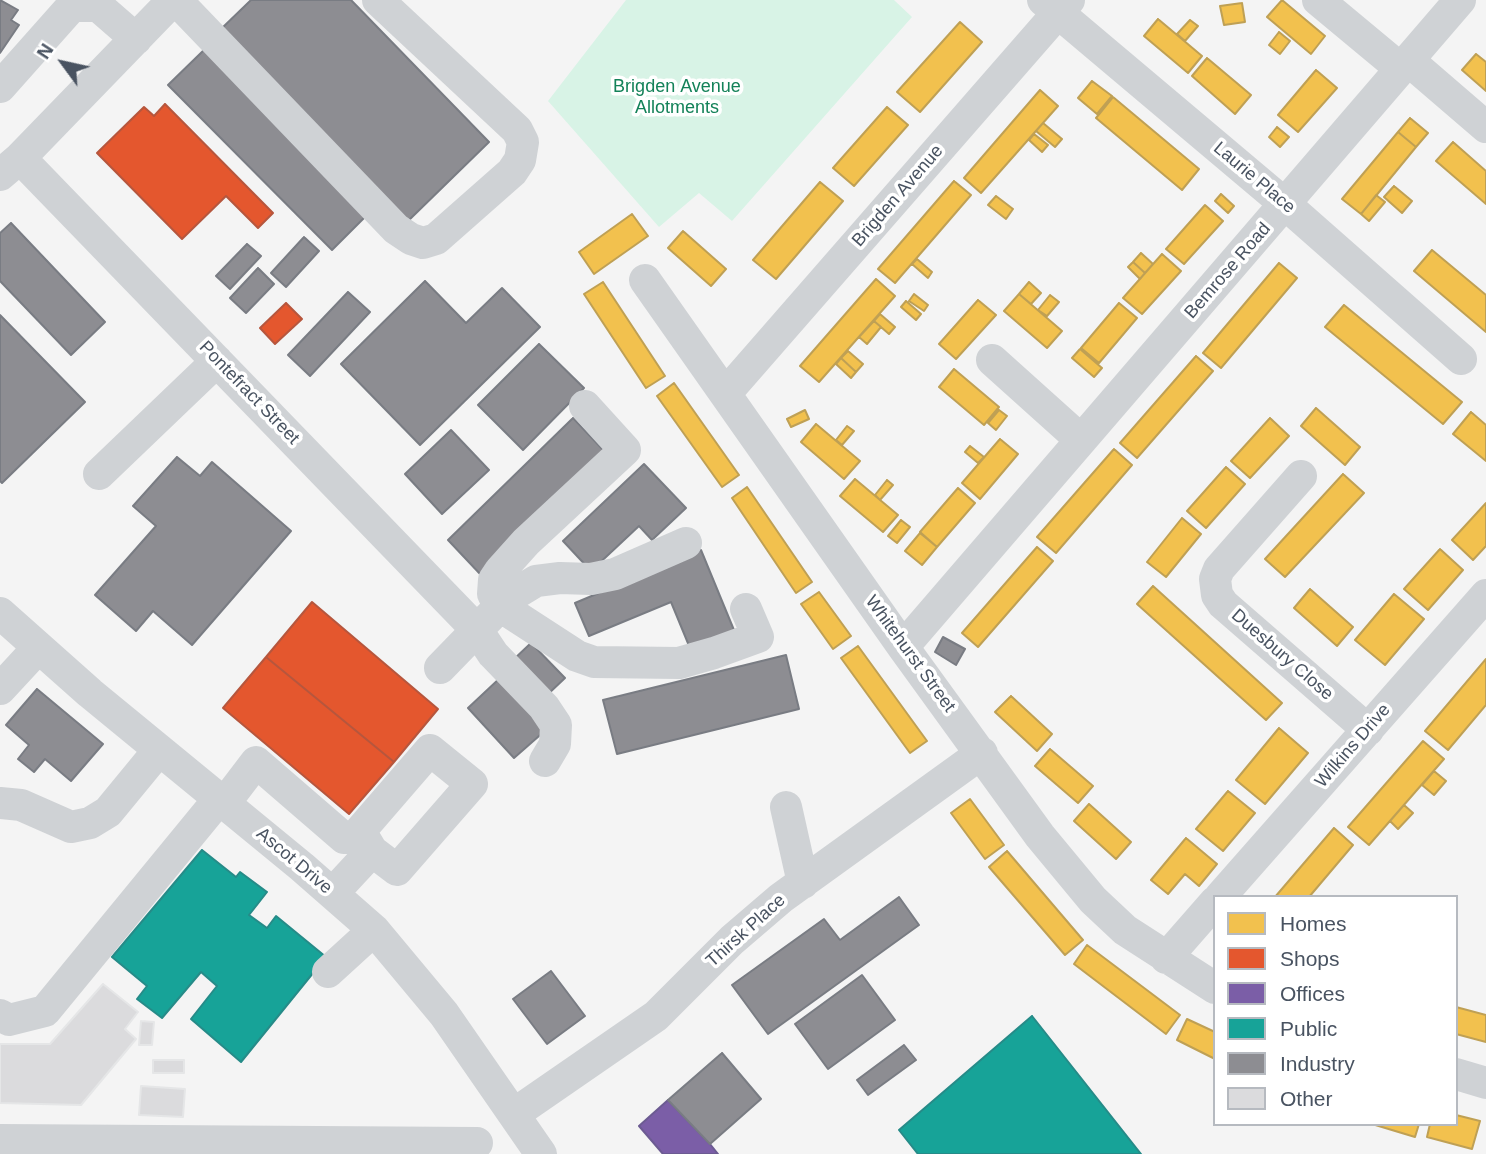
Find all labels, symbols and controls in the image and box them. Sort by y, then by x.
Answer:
north arrow [28,28,98,98]
text: N [32,40,58,63]
park label: Brigden Avenue Allotments [613,76,741,119]
street label: Laurie Place [1209,138,1299,218]
street label: Brigden Avenue [848,141,948,251]
street label: Bemrose Road [1180,219,1276,323]
street label: Pontefract Street [194,337,304,449]
street label: Whitehurst Street [860,591,960,717]
street label: Duesbury Close [1227,605,1337,705]
street label: Wilkins Drive [1311,700,1395,792]
street label: Ascot Drive [252,823,336,899]
street label: Thirsk Place [702,890,790,972]
legend [1213,895,1458,1126]
text: Homes [1280,912,1347,935]
text: Shops [1280,947,1340,970]
text: Offices [1280,982,1345,1005]
text: Public [1280,1017,1337,1040]
text: Industry [1280,1052,1355,1075]
text: Other [1280,1087,1333,1110]

